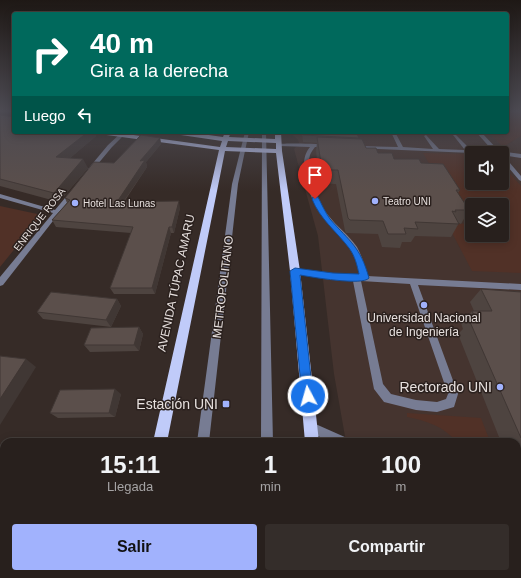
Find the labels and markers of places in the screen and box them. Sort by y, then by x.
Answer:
pin [298,158,332,199]
marker: Teatro UNI [370,196,380,206]
place label: Teatro UNI [383,196,431,207]
marker: Hotel Las Lunas [70,198,80,208]
place label: Hotel Las Lunas [83,198,155,209]
marker: Universidad Nacional de Ingeniería [419,300,429,310]
place label: Universidad Nacional de Ingeniería [367,311,481,339]
place label: Rectorado UNI [399,379,492,395]
marker: Rectorado UNI [495,382,505,392]
place label: Estación UNI [136,396,218,412]
marker: Estación UNI [221,399,231,409]

